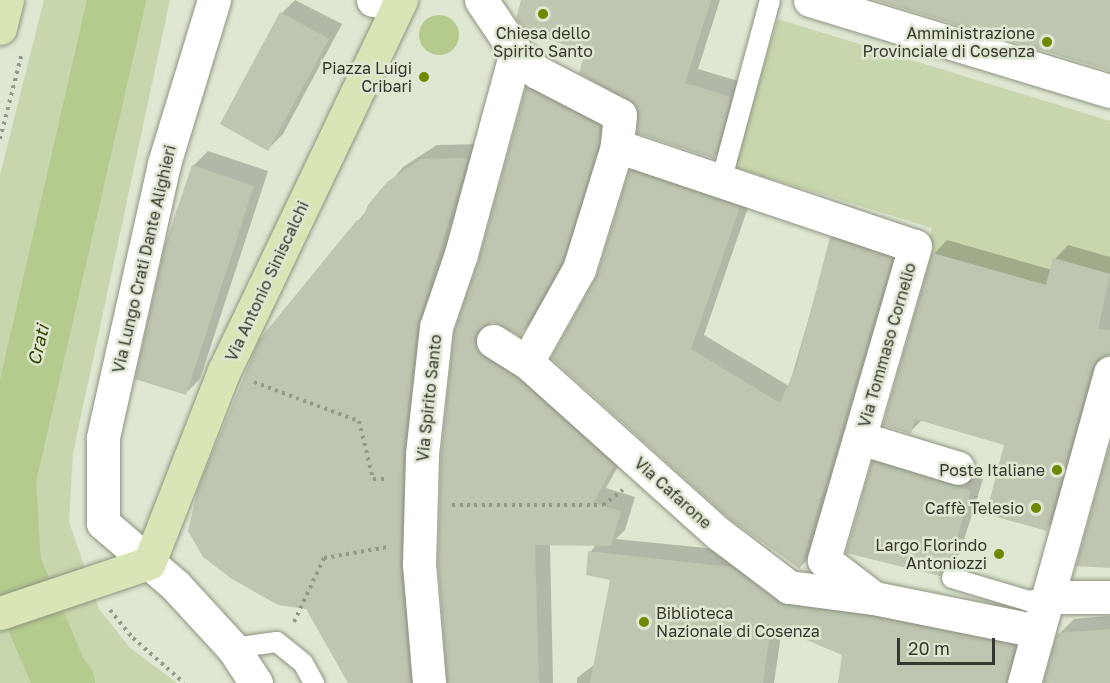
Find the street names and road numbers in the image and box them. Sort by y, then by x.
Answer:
street label: Via Lungo Crati Dante Alighieri [108,143,180,375]
street label: Via Antonio Siniscalchi [221,198,313,364]
street label: Via Tommaso Cornelio [854,260,920,430]
street label: Via Spirito Santo [413,333,445,463]
street label: Via Cafarone [630,453,716,533]

